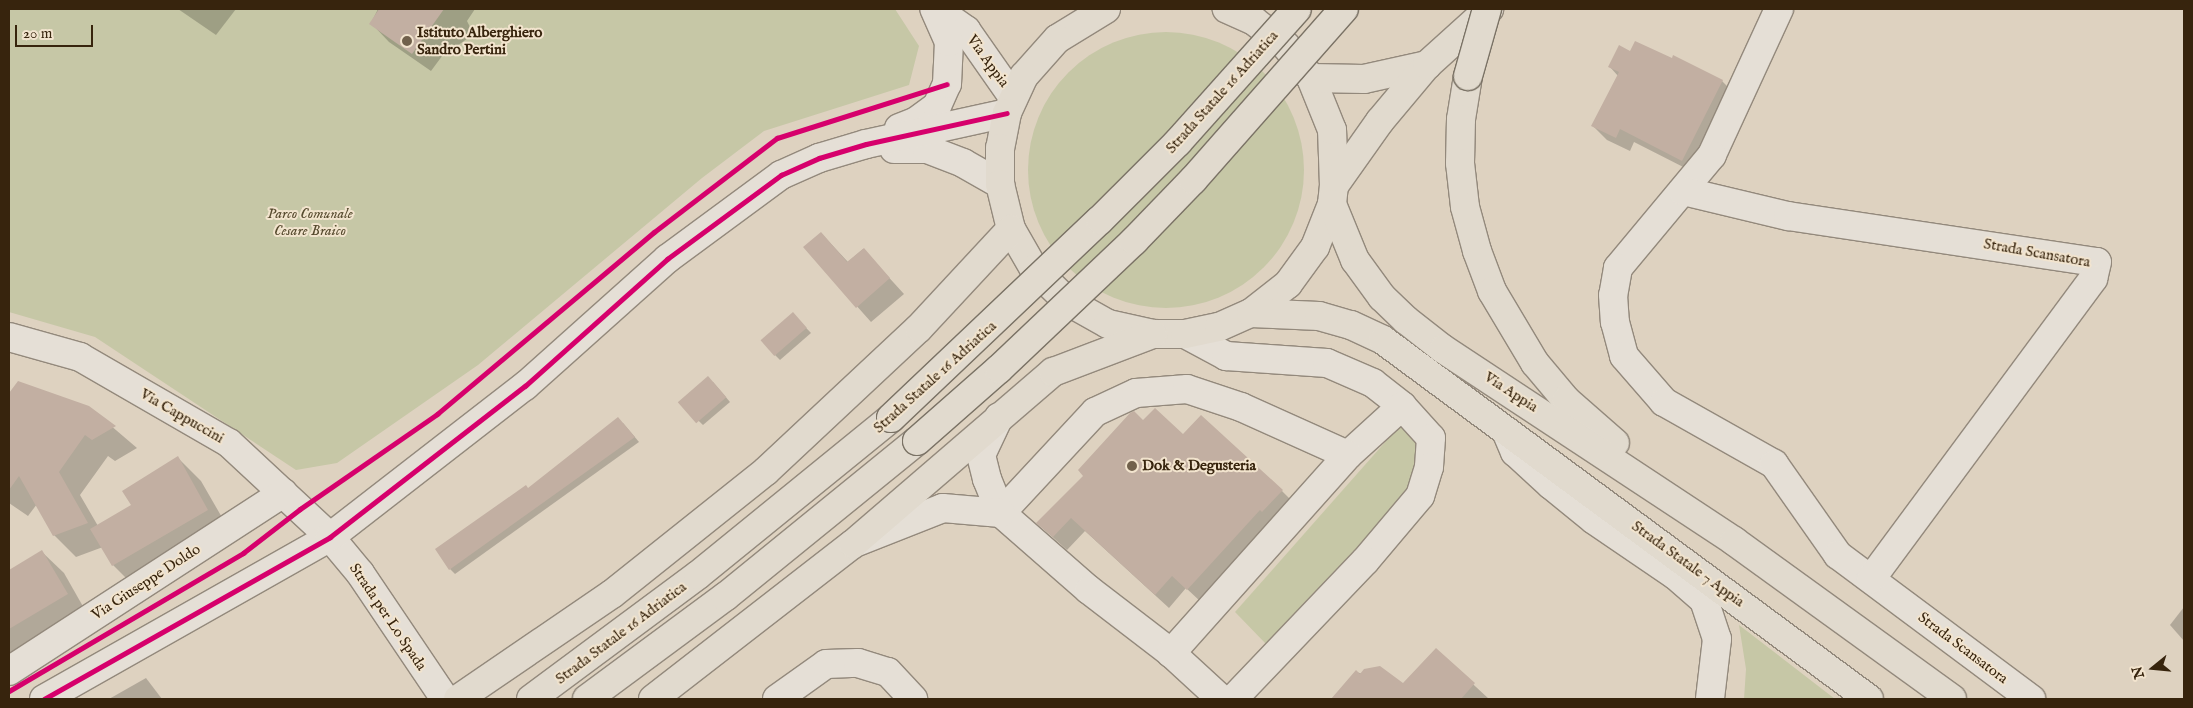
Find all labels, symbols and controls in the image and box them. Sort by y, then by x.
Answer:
scale bar [18,15,95,47]
place label: Istituto Alberghiero Sandro Pertini [417,23,542,58]
text: 20 m [23,24,52,43]
street label: Strada Statale 16 Adriatica [1162,27,1282,157]
street label: Via Appia [963,31,1013,91]
marker: Istituto Alberghiero Sandro Pertini [401,35,413,47]
park label: Parco Comunale Cesare Braico [267,204,353,239]
street label: Strada Scansatora [1982,235,2092,271]
street label: Strada Statale 16 Adriatica [870,317,1000,437]
street label: Via Appia [1481,368,1541,416]
street label: Via Cappuccini [137,385,227,447]
place label: Dok & Degusteria [1142,457,1256,475]
marker: Dok & Degusteria [1126,460,1138,472]
street label: Strada Statale 7 Appia [1628,517,1748,611]
street label: Via Giuseppe Doldo [88,540,204,624]
street label: Strada per Lo Spada [345,560,431,674]
street label: Strada Statale 16 Adriatica [552,578,690,688]
street label: Strada Scansatora [1914,608,2012,688]
north arrow [2128,643,2178,693]
text: N [2128,664,2149,681]

